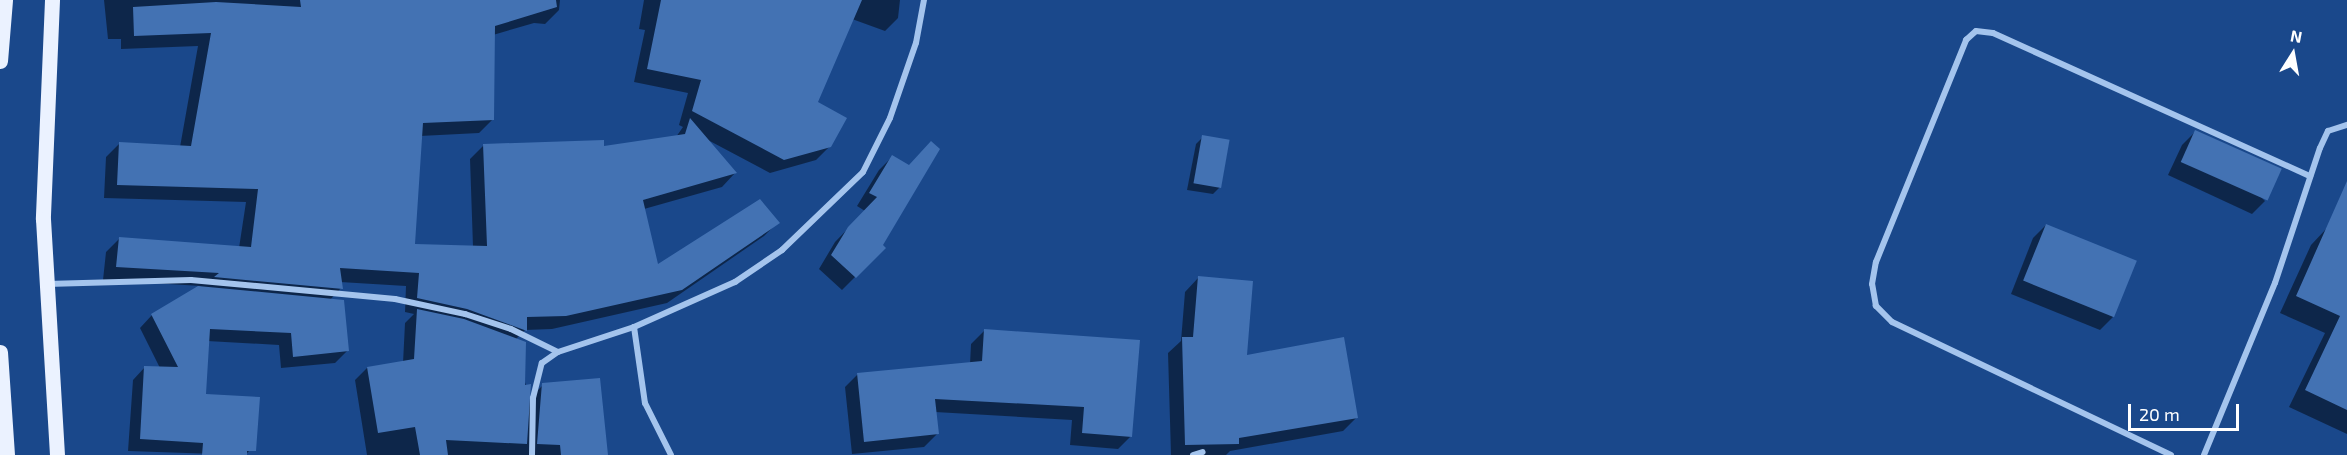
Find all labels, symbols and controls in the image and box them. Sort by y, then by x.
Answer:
north arrow [2263,24,2323,84]
text: N [2289,25,2304,46]
scale bar [2131,392,2242,430]
text: 20 m [2139,403,2180,425]

